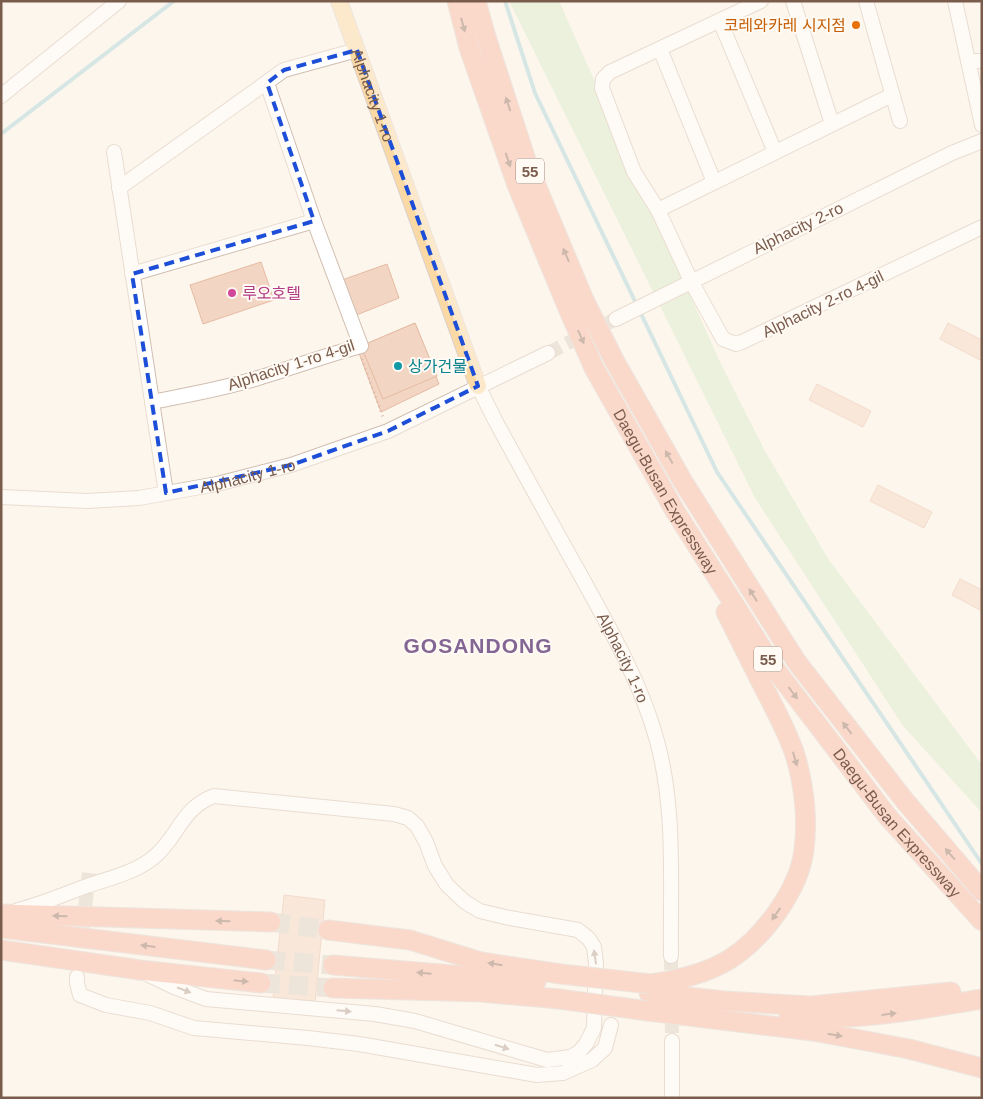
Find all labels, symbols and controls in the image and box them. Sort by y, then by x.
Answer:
one-way arrow [459,17,467,32]
place label: 코레와카레 시지점 [724,17,846,34]
marker: 코레와카레 시지점 [850,19,862,31]
street label: Alphacity 1-ro [348,46,398,144]
one-way arrow [503,96,511,111]
one-way arrow [505,153,513,168]
road number: 55 [516,158,544,184]
street label: Alphacity 2-ro [750,199,846,257]
one-way arrow [561,248,569,262]
street label: Alphacity 2-ro 4-gil [760,267,886,341]
place label: 루오호텔 [242,285,301,302]
marker: 루오호텔 [226,287,238,299]
one-way arrow [577,330,585,344]
street label: Alphacity 1-ro 4-gil [225,336,357,394]
place label: 상가건물 [408,358,467,375]
marker: 상가건물 [392,360,404,372]
street label: Daegu-Busan Expressway [610,406,721,577]
one-way arrow [664,450,673,463]
street label: Alphacity 1-ro [198,456,297,495]
one-way arrow [749,589,758,602]
street label: Alphacity 1-ro [594,610,652,705]
district label: GOSANDONG [403,634,553,657]
road number: 55 [754,646,782,672]
one-way arrow [788,686,798,700]
one-way arrow [842,721,853,734]
street label: Daegu-Busan Expressway [830,745,964,900]
one-way arrow [792,751,800,766]
one-way arrow [944,848,956,860]
one-way arrow [771,907,781,921]
one-way arrow [52,912,68,920]
one-way arrow [214,916,230,924]
one-way arrow [140,942,156,950]
one-way arrow [591,949,599,965]
one-way arrow [487,960,503,968]
one-way arrow [415,968,431,976]
one-way arrow [233,977,249,985]
one-way arrow [177,987,191,995]
one-way arrow [337,1008,353,1016]
one-way arrow [881,1010,897,1018]
one-way arrow [827,1032,843,1040]
one-way arrow [495,1044,510,1052]

